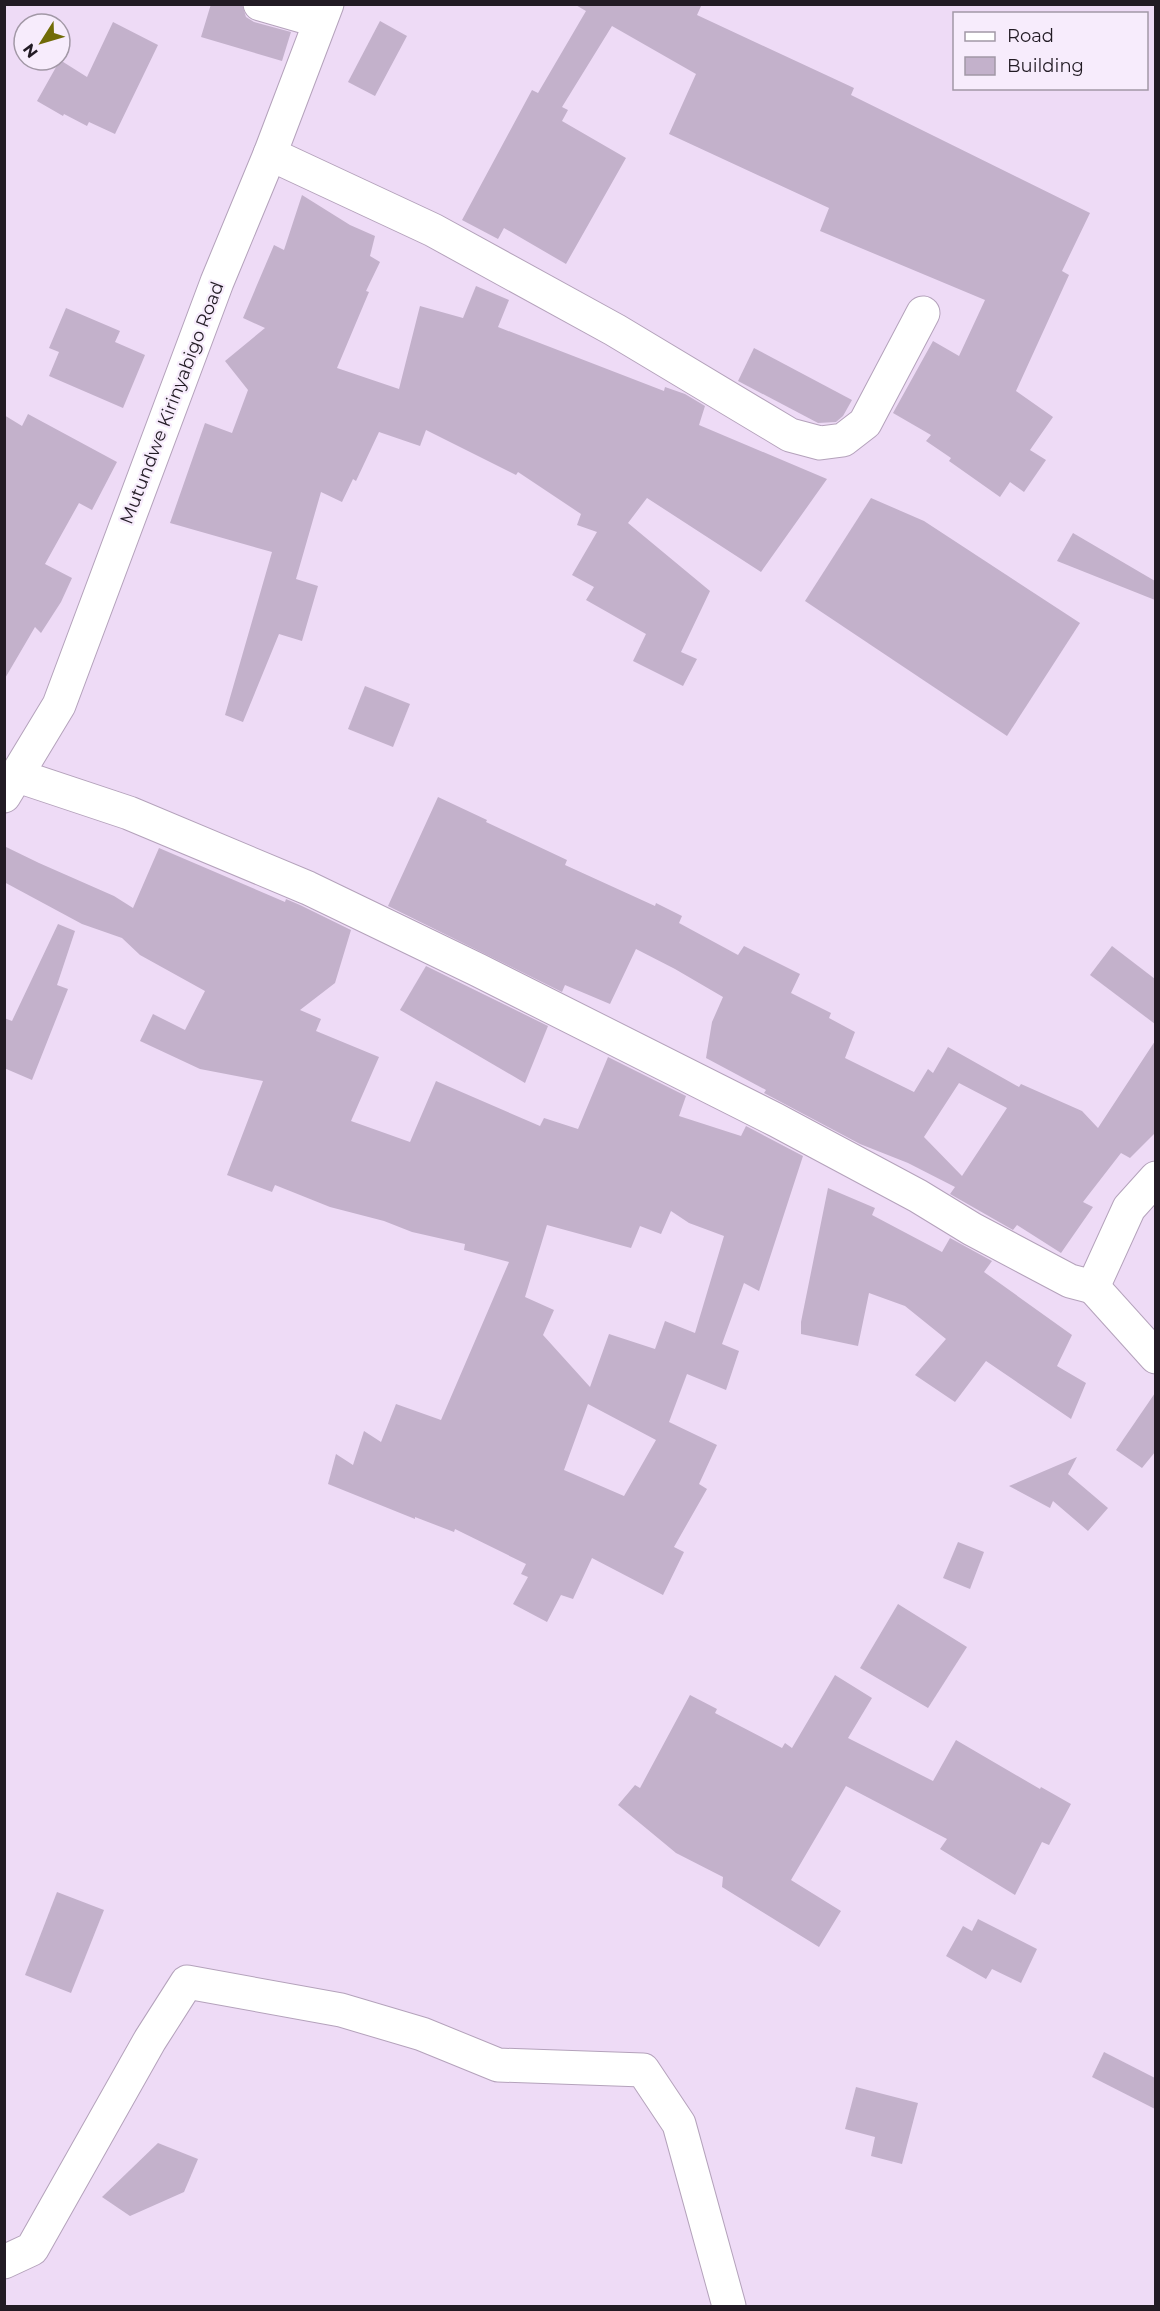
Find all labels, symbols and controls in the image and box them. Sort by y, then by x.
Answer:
north arrow [12,12,72,72]
legend [953,12,1148,90]
text: Road [1007,25,1054,47]
text: N [19,40,42,62]
text: Building [1007,55,1084,77]
street label: Mutundwe Kirinyabigo Road [115,279,229,527]

